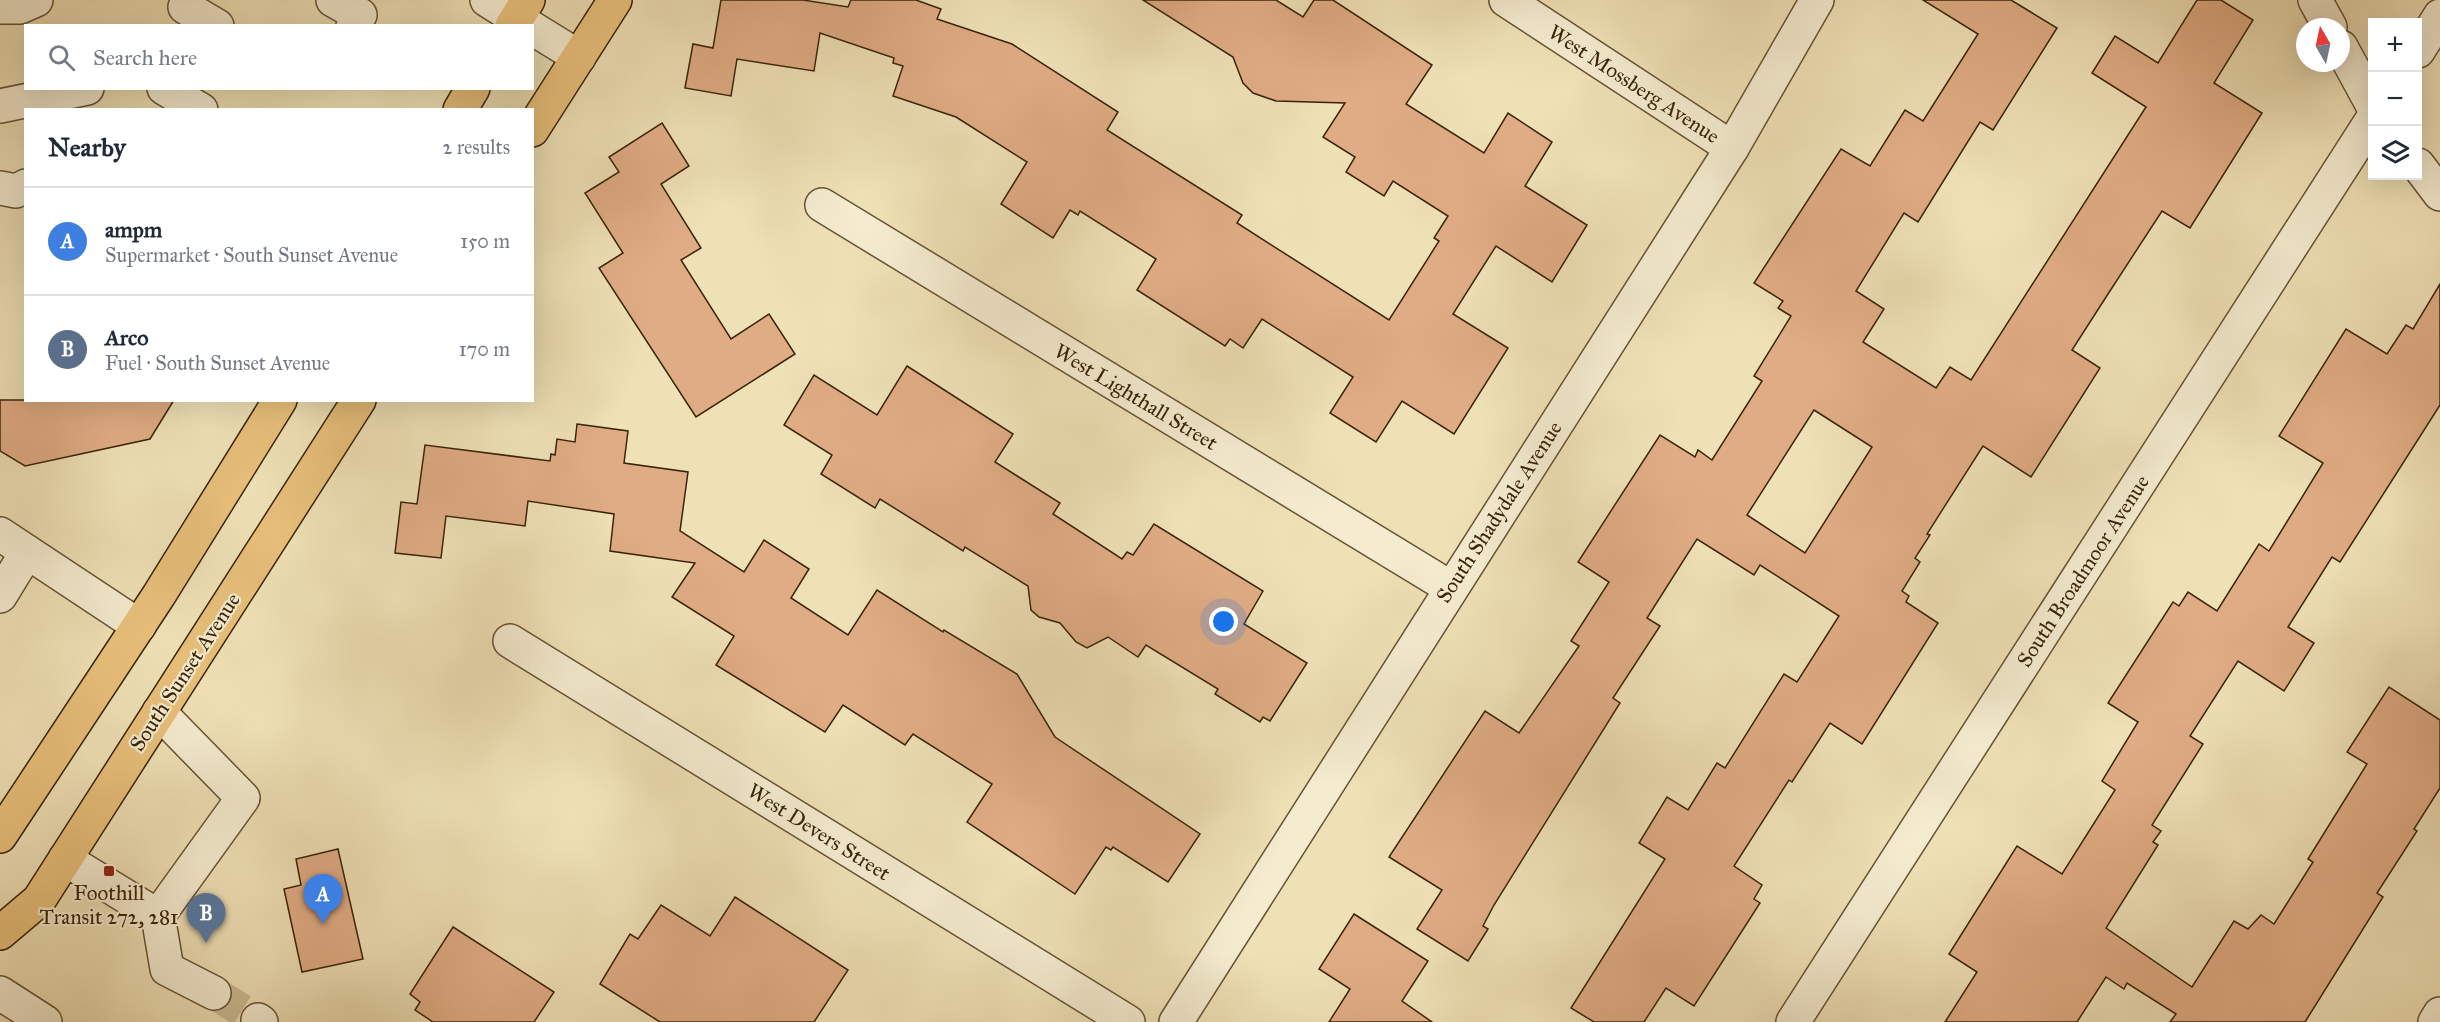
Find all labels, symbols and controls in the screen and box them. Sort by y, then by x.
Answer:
north arrow [2296,18,2350,72]
map controls [2368,18,2422,180]
button: + [2368,18,2422,72]
street label: West Mossberg Avenue [1543,19,1725,149]
search box [24,24,534,90]
icon: search [45,41,78,74]
text: Search here [93,44,197,71]
button: − [2368,72,2422,126]
button: layers [2368,126,2422,180]
text: Nearby [48,131,126,163]
text: 2 results [442,135,510,159]
text: ampm [105,216,162,243]
text: A [61,229,74,253]
text: 150 m [460,229,510,253]
text: Supermarket · South Sunset Avenue [105,243,398,267]
text: Arco [105,324,149,351]
text: B [61,337,74,361]
text: 170 m [459,337,510,361]
street label: West Lighthall Street [1050,338,1223,456]
text: Fuel · South Sunset Avenue [105,351,330,375]
street label: South Shadydale Avenue [1430,416,1568,608]
street label: South Broadmoor Avenue [2011,470,2155,672]
street label: South Sunset Avenue [124,588,246,756]
your location [1209,607,1238,636]
street label: West Devers Street [743,778,896,887]
marker: Foothill Transit 272, 281 [102,864,116,878]
pin: A [304,874,342,924]
place label: Foothill Transit 272, 281 [40,880,178,930]
pin: B [186,894,226,943]

